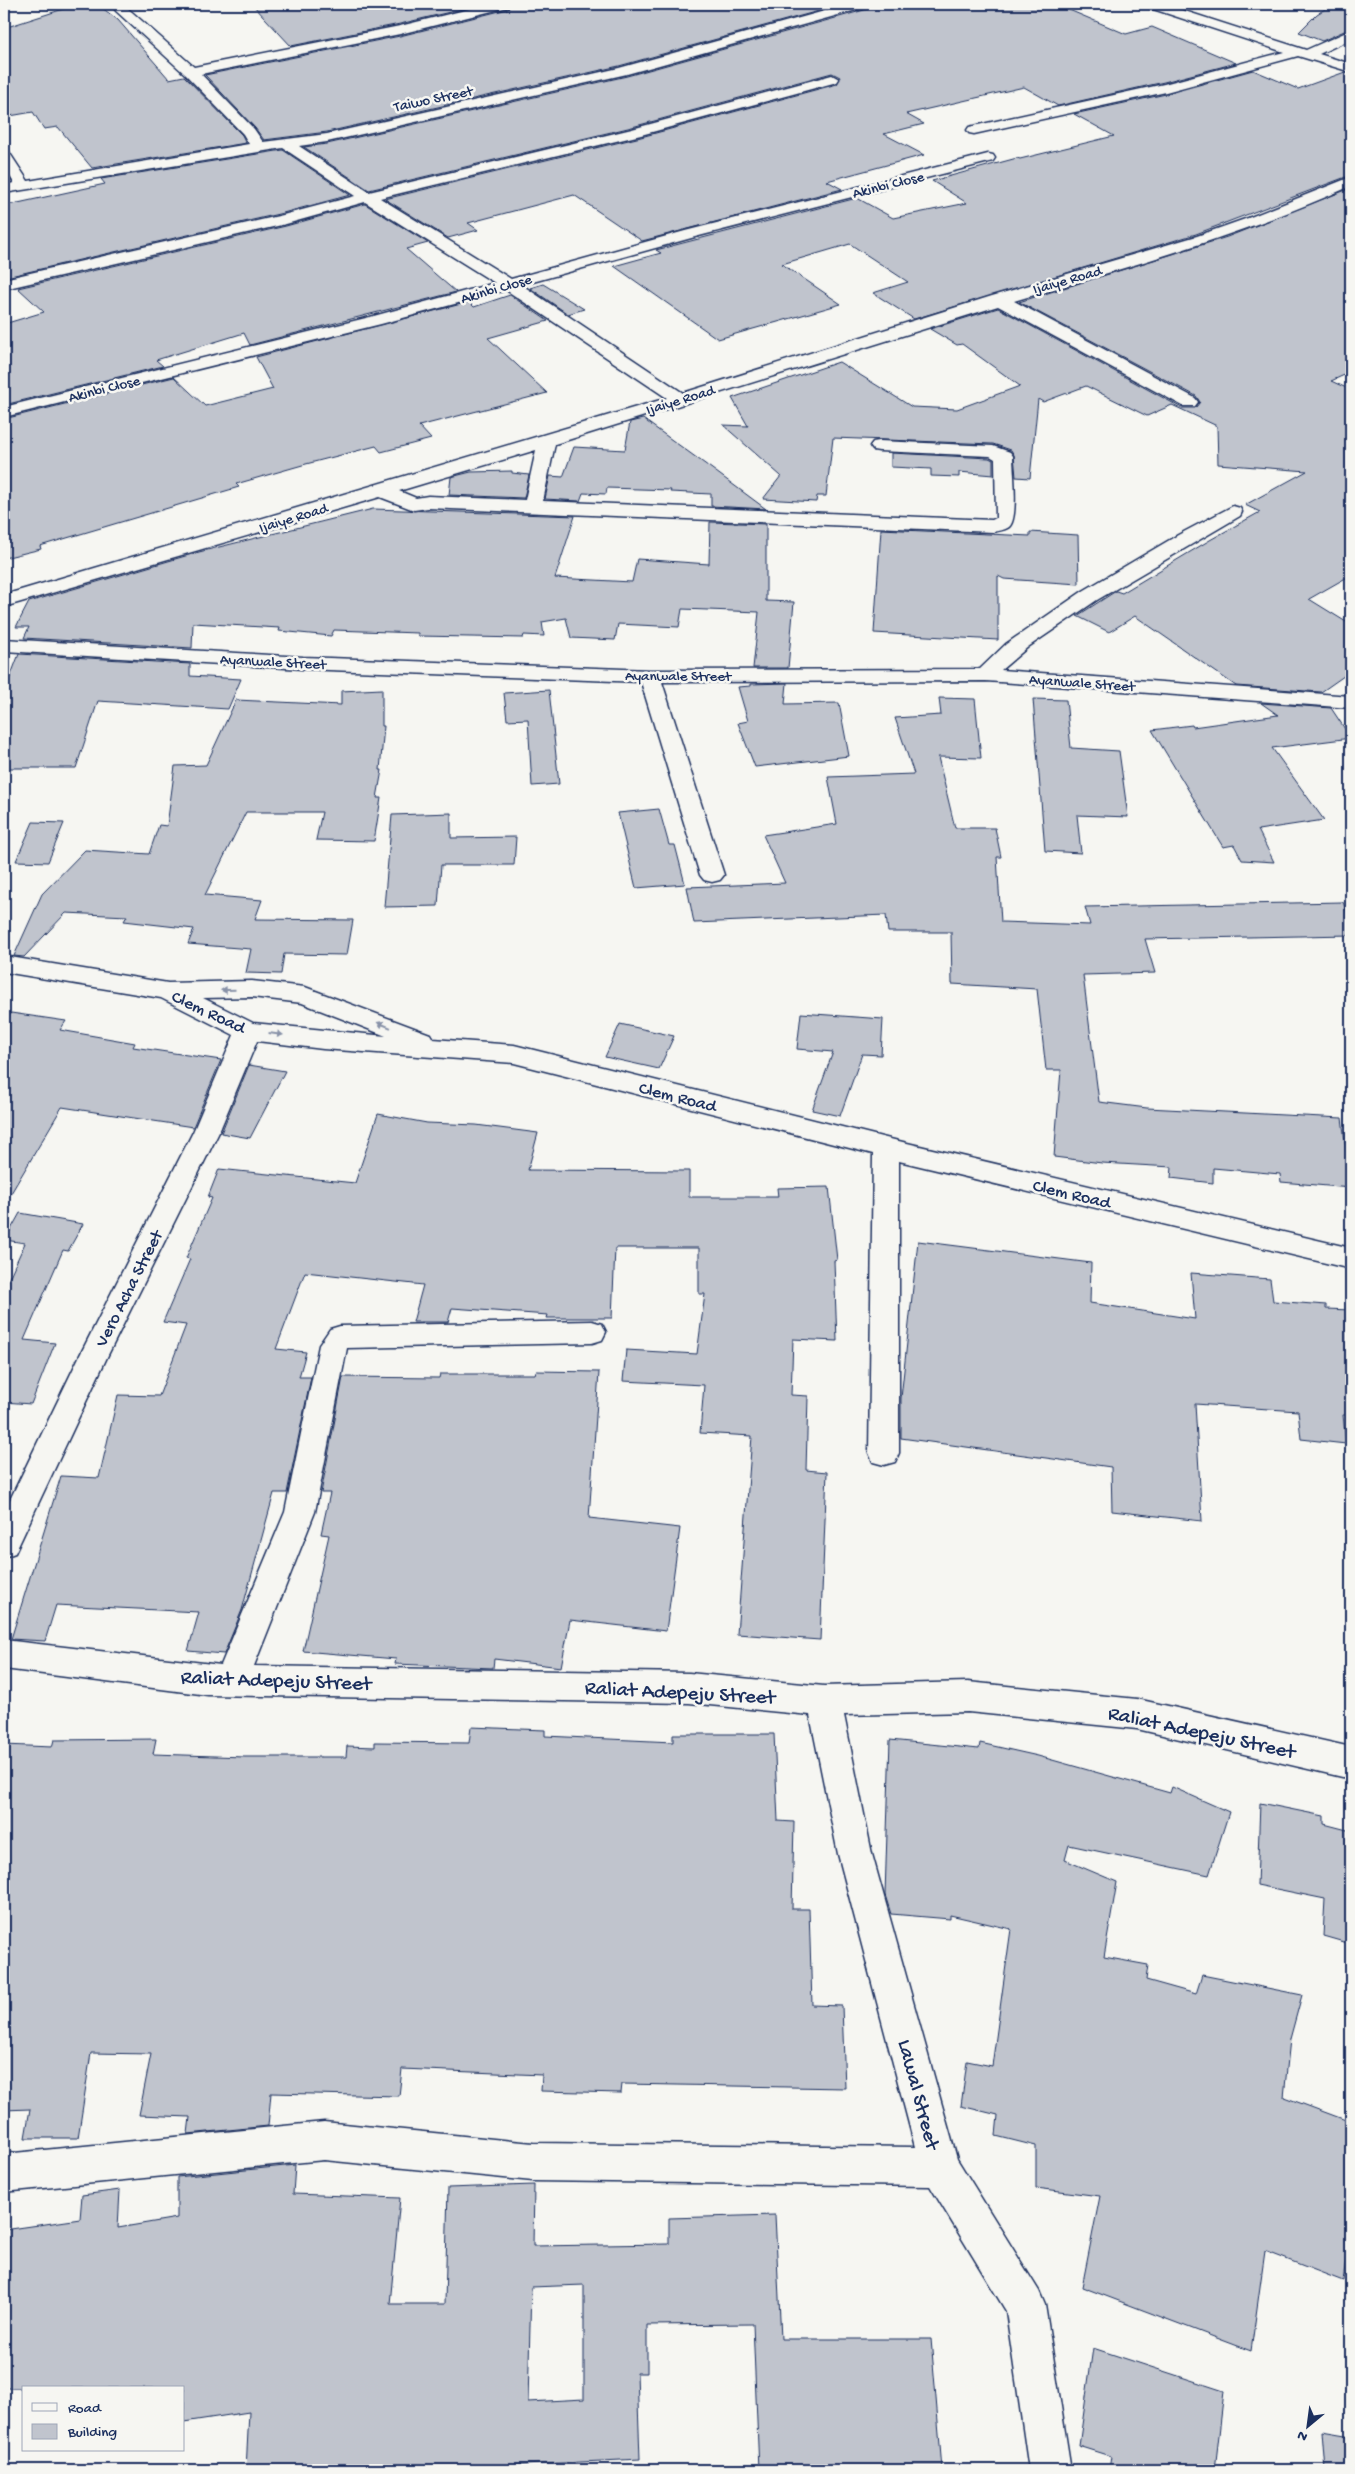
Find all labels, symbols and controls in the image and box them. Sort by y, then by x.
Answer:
street label: Taiwo Street [391,82,476,117]
street label: Akinbi Close [851,168,926,204]
street label: Ijaiye Road [1031,262,1105,299]
street label: Akinbi Close [459,271,534,309]
street label: Akinbi Close [67,372,142,408]
street label: Ijaiye Road [644,382,718,420]
street label: Ijaiye Road [257,500,331,538]
street label: Ayanwale Street [219,651,328,675]
street label: Ayanwale Street [625,668,733,686]
street label: Ayanwale Street [1028,671,1137,697]
one-way arrow [219,986,235,994]
street label: Clem Road [168,987,250,1040]
one-way arrow [377,1020,391,1028]
one-way arrow [269,1030,285,1038]
street label: Clem Road [636,1079,720,1119]
street label: Clem Road [1030,1176,1114,1215]
street label: Vero Acha Street [91,1226,169,1352]
street label: Raliat Adepeju Street [180,1667,374,1698]
street label: Raliat Adepeju Street [584,1677,778,1712]
street label: Raliat Adepeju Street [1105,1702,1300,1767]
street label: Lawal Street [890,2037,944,2155]
legend [22,2386,185,2452]
text: Road [68,2400,102,2418]
north arrow [1282,2402,1332,2452]
text: Building [67,2424,117,2442]
text: N [1295,2426,1311,2445]

